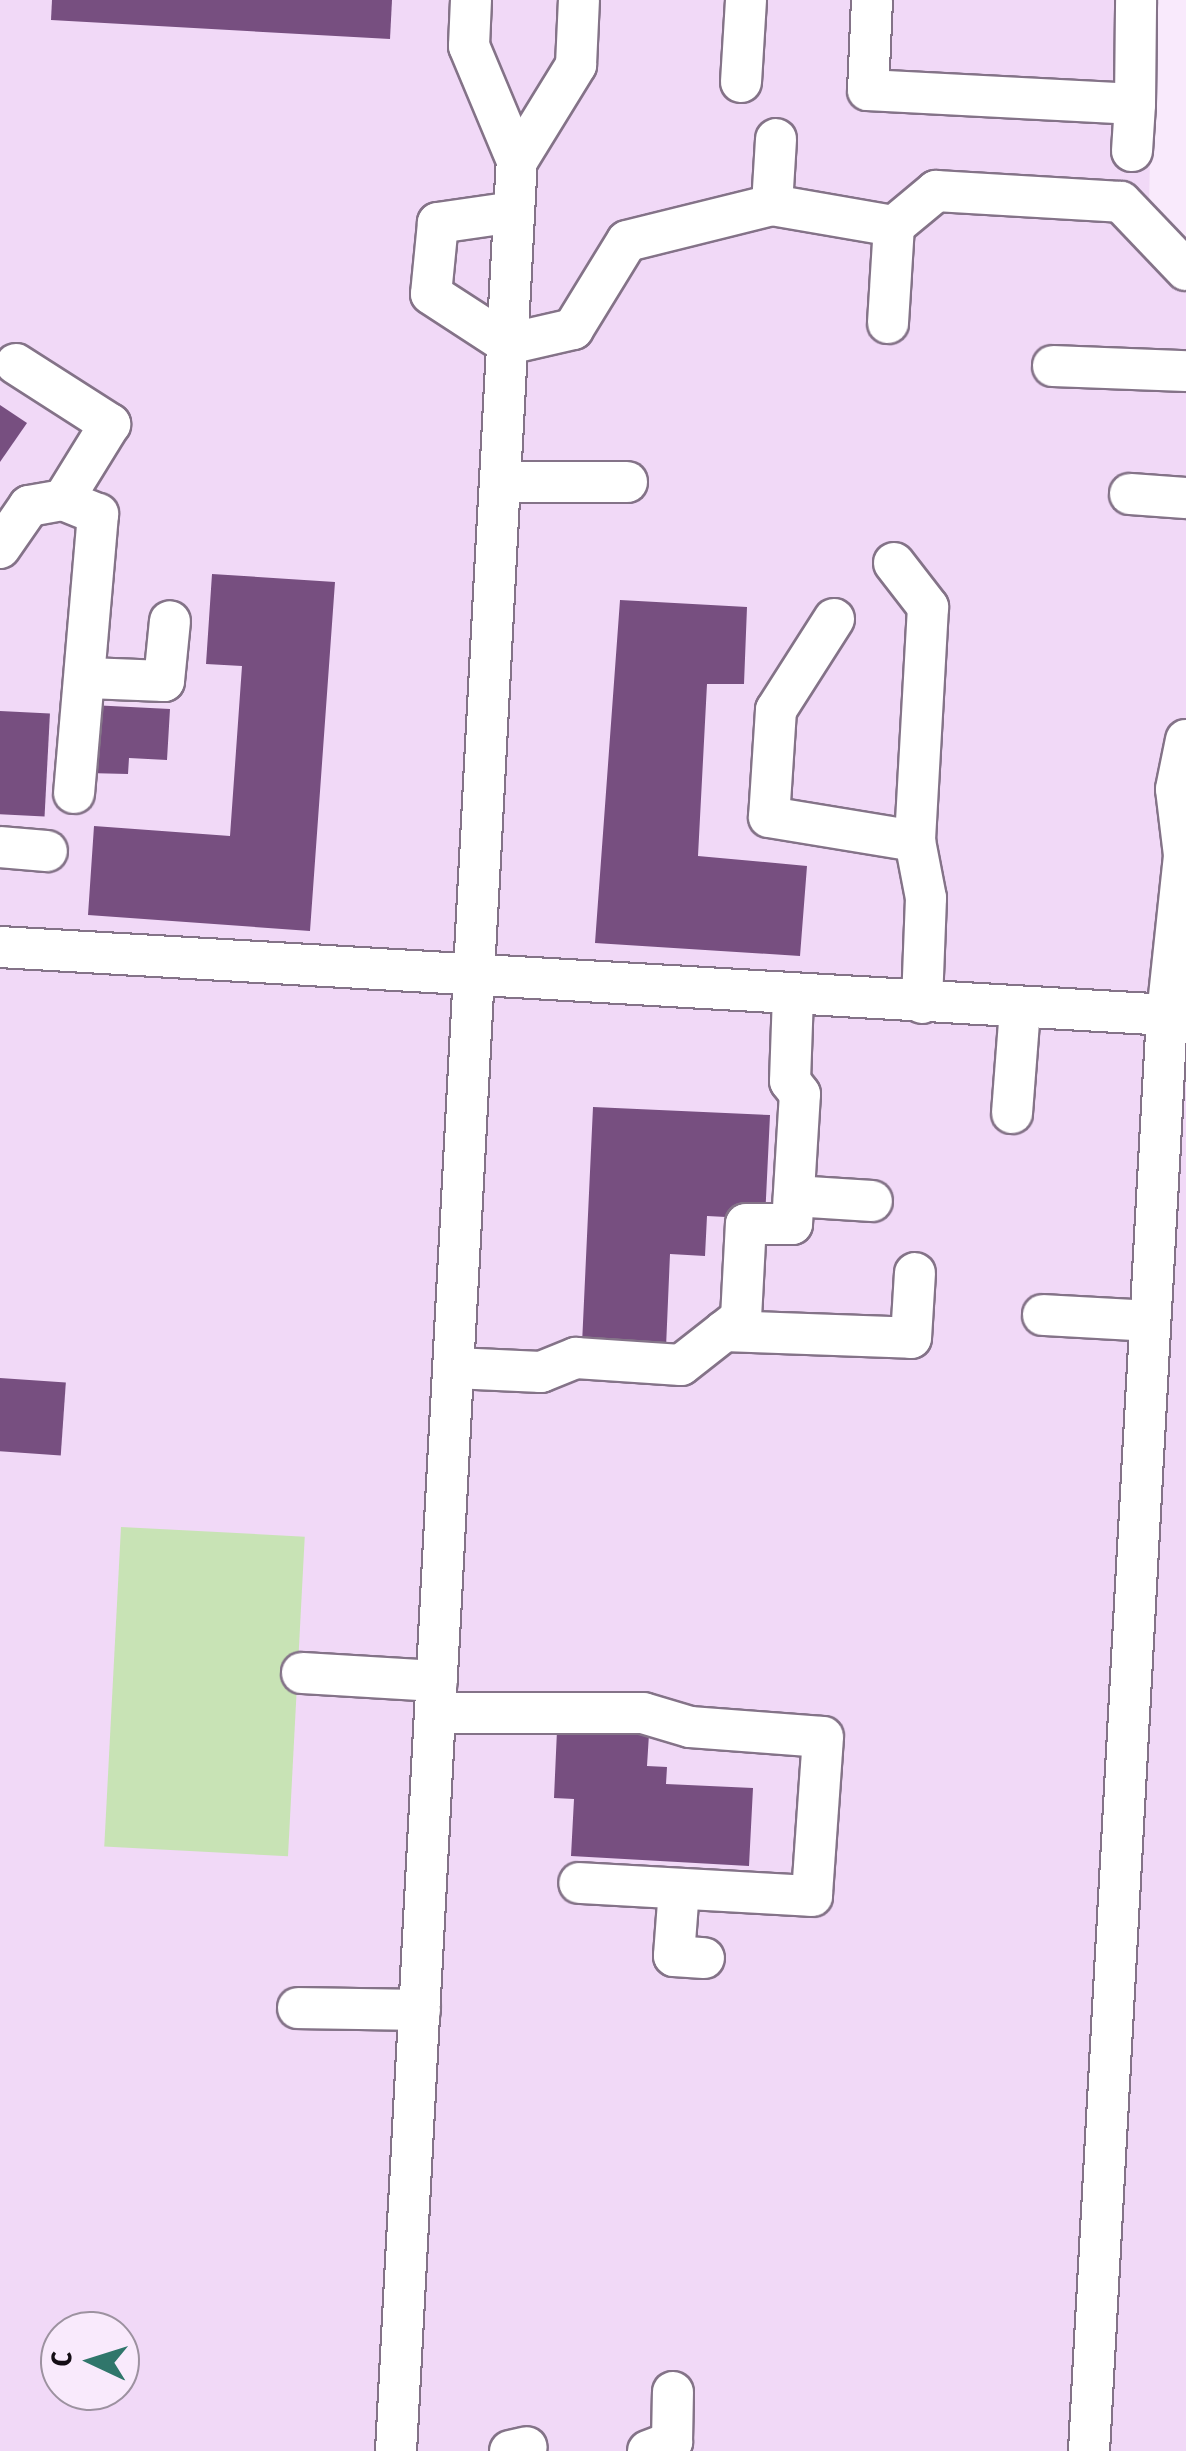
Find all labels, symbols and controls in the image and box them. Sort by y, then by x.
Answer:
north arrow [40,2311,140,2411]
text: С [45,2351,79,2367]

